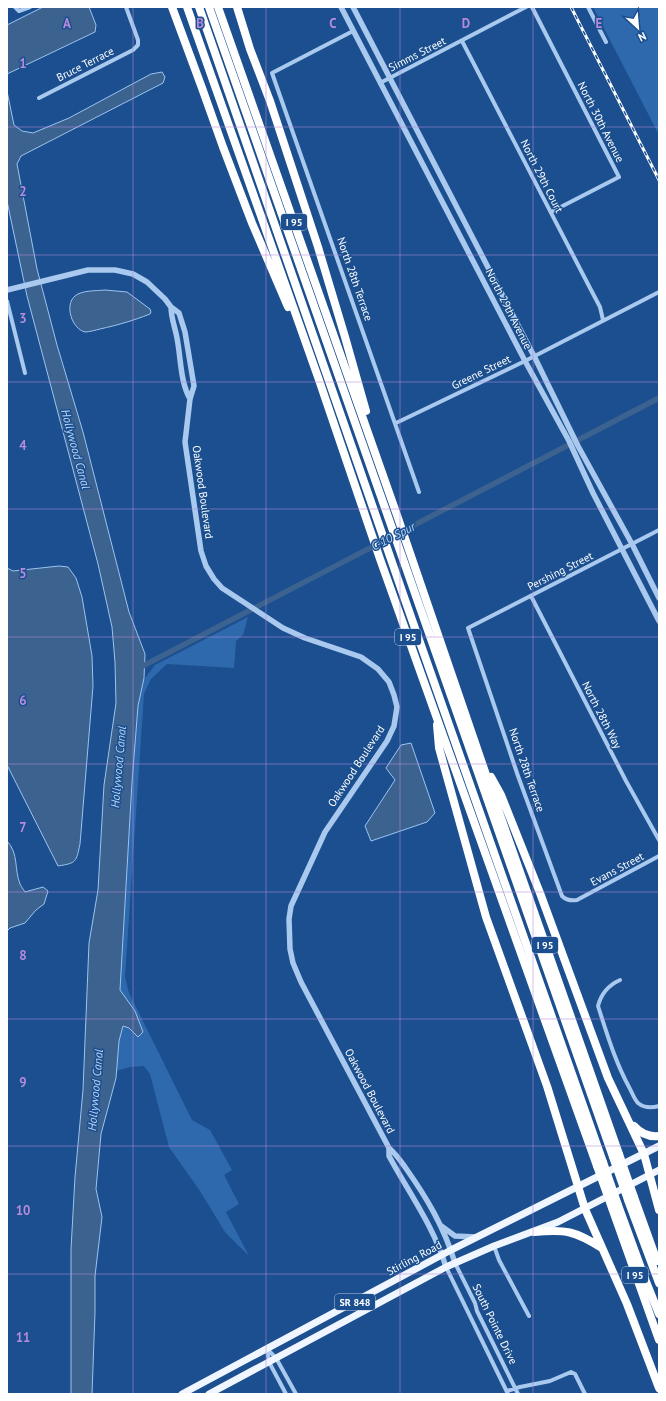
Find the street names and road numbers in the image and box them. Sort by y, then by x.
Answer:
street label: Simms Street [386,33,448,74]
street label: Bruce Terrace [54,43,116,84]
street label: North 30th Avenue [575,79,628,165]
street label: North 29th Court [518,137,567,215]
road number: I 95 [281,214,307,230]
street label: North 28th Terrace [334,235,376,323]
street label: North 29th Avenue [483,266,536,352]
street label: Greene Street [449,352,513,392]
street label: Oakwood Boulevard [190,444,216,540]
street label: Pershing Street [525,548,595,593]
road number: I 95 [395,629,421,645]
street label: North 28th Way [579,679,625,752]
street label: Oakwood Boulevard [325,723,388,809]
street label: North 28th Terrace [506,726,548,814]
street label: Evans Street [588,849,646,889]
road number: I 95 [532,937,558,953]
street label: Oakwood Boulevard [342,1046,398,1136]
street label: Stirling Road [384,1238,444,1278]
road number: I 95 [622,1267,648,1283]
street label: South Pointe Drive [469,1281,521,1367]
road number: SR 848 [335,1294,375,1310]

